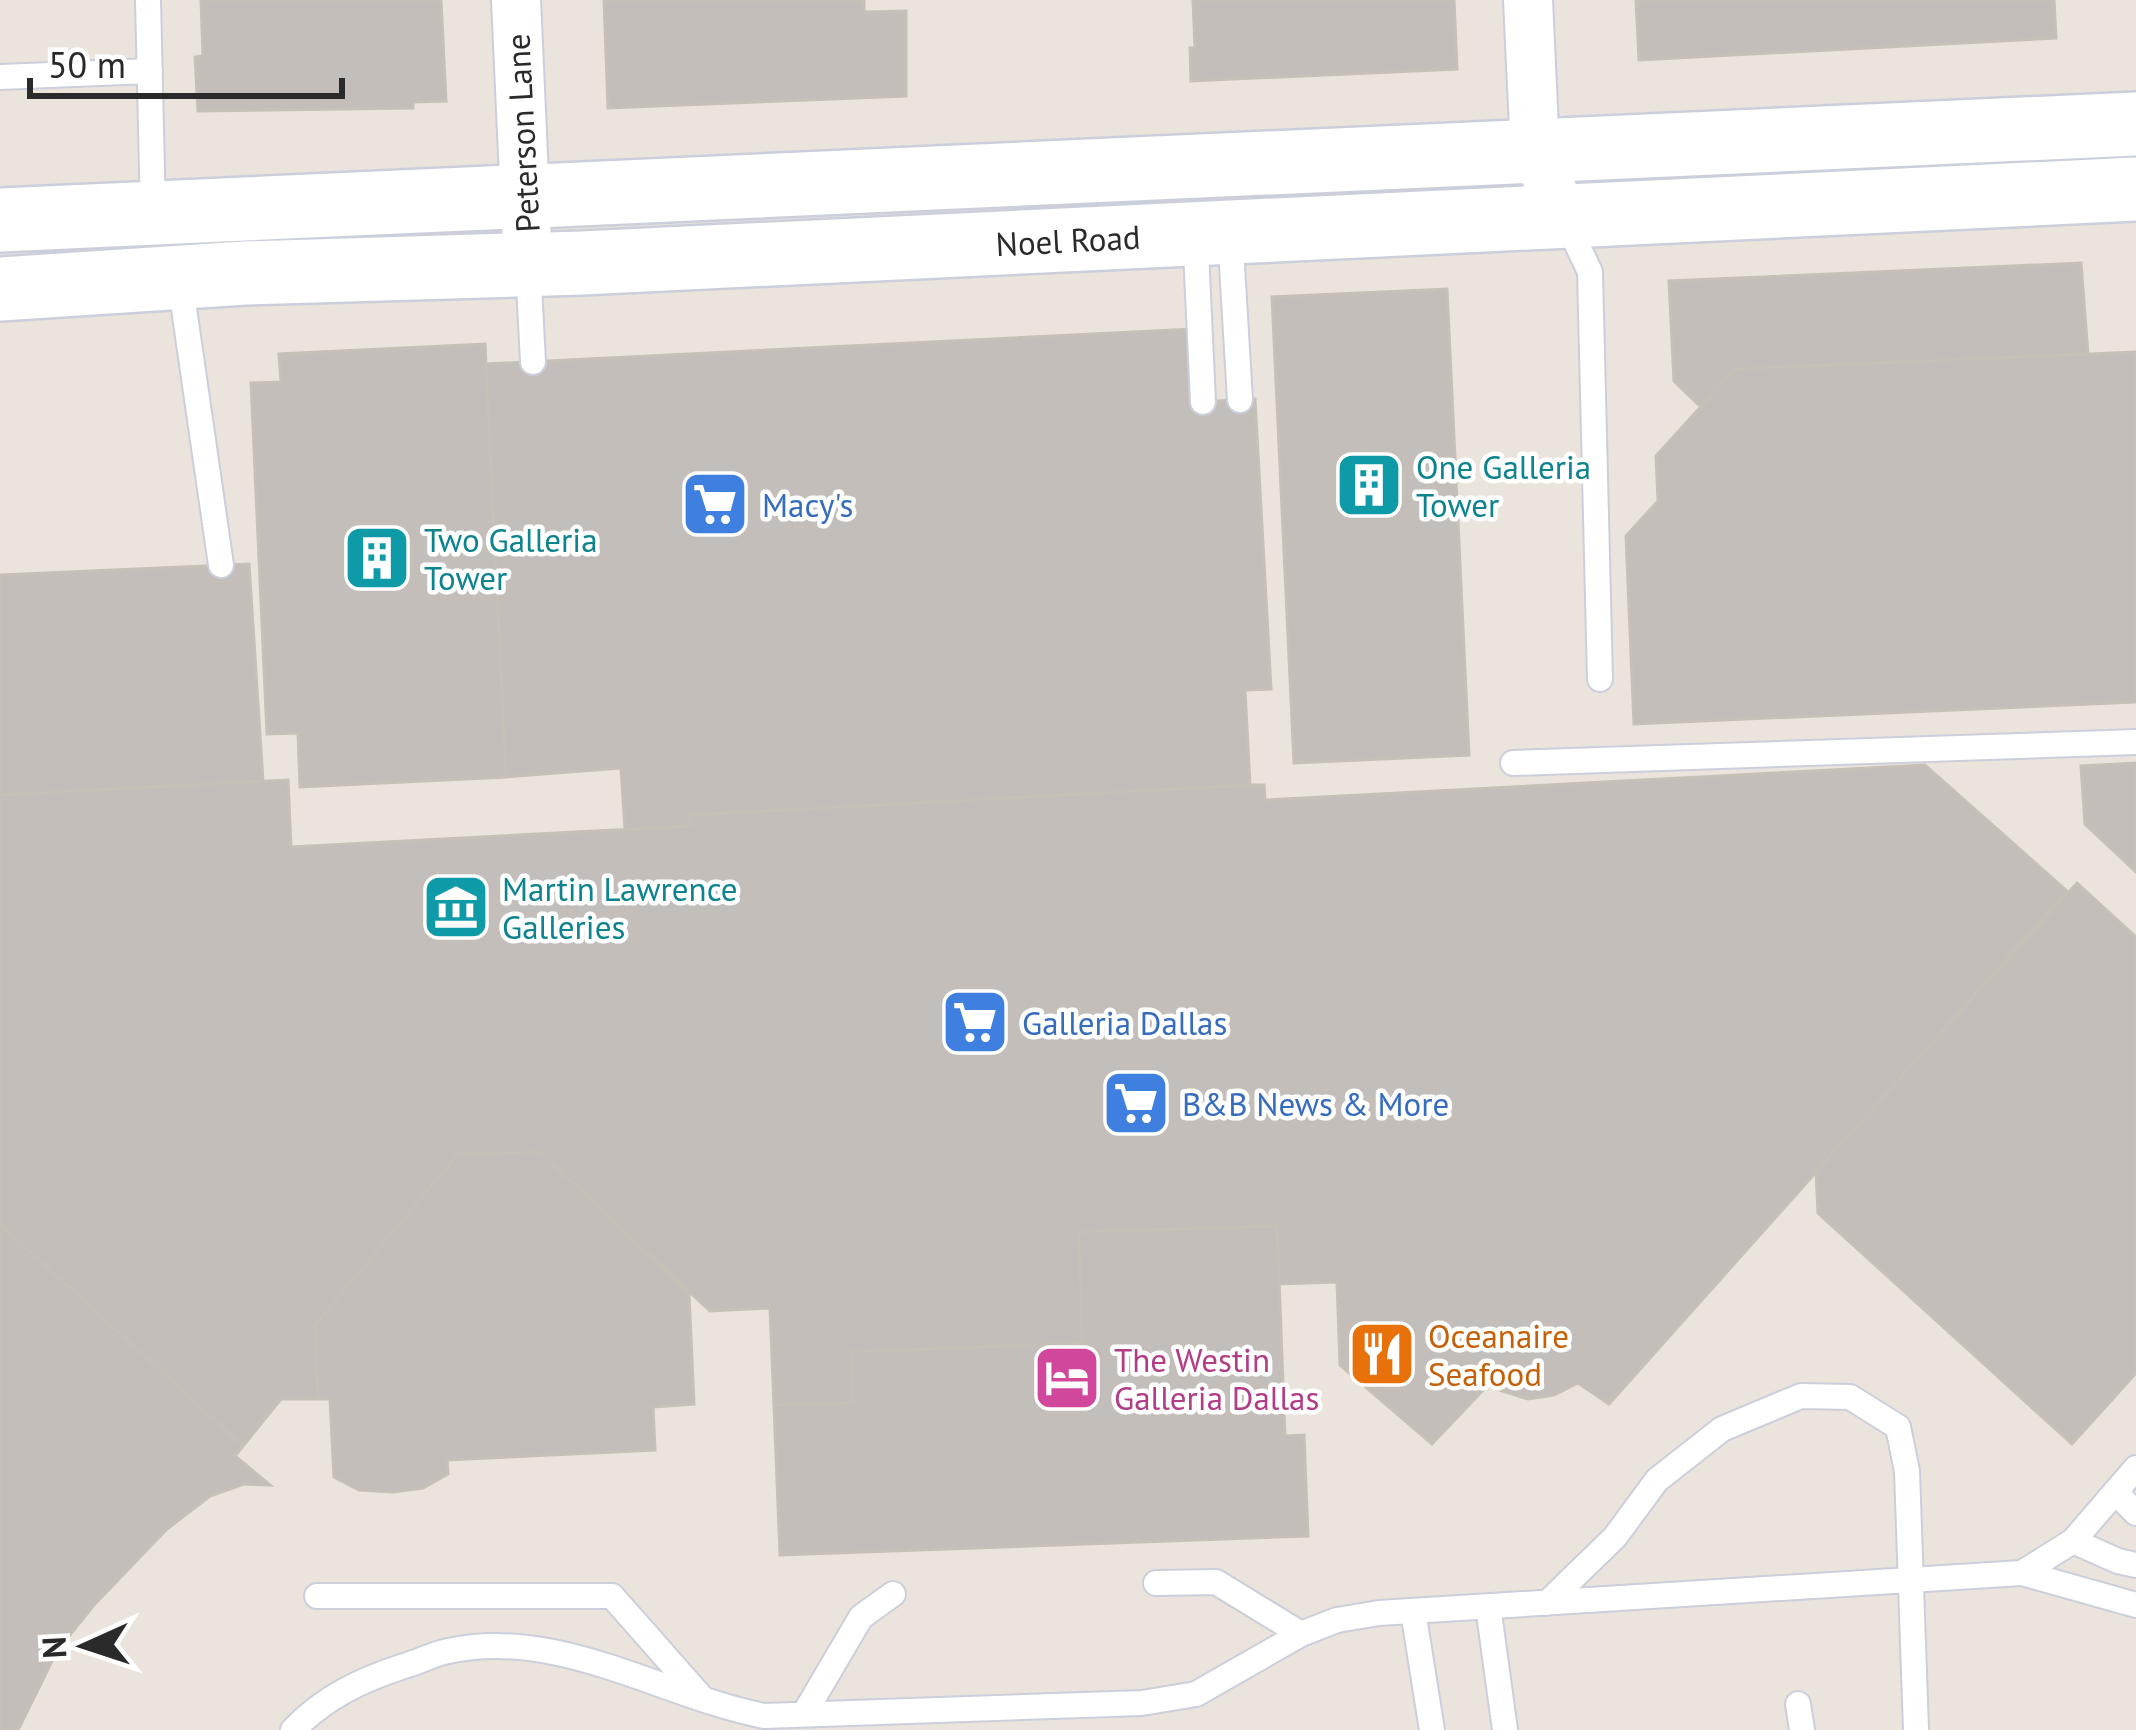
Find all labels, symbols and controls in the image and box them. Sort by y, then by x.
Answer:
scale bar [30,24,342,98]
street label: Peterson Lane [495,33,549,233]
text: 50 m [48,41,126,88]
street label: Noel Road [994,215,1142,265]
place label: One Galleria Tower [1416,445,1591,526]
building icon: One Galleria Tower [1334,450,1404,520]
supermarket icon: Macy's [680,469,750,539]
place label: Macy's [762,483,853,526]
place label: Two Galleria Tower [424,518,598,599]
building icon: Two Galleria Tower [342,523,412,593]
place label: Martin Lawrence Galleries [502,867,738,948]
museum icon: Martin Lawrence Galleries [421,872,491,942]
supermarket icon: Galleria Dallas [940,987,1010,1057]
place label: Galleria Dallas [1022,1001,1227,1044]
supermarket icon: B&B News & More [1101,1068,1171,1138]
place label: B&B News & More [1182,1082,1449,1125]
place label: Oceanaire Seafood [1428,1314,1569,1395]
restaurant icon: Oceanaire Seafood [1347,1319,1417,1389]
place label: The Westin Galleria Dallas [1114,1338,1319,1419]
hotel icon: The Westin Galleria Dallas [1032,1343,1102,1413]
north arrow [24,1586,144,1706]
text: N [32,1636,76,1660]

